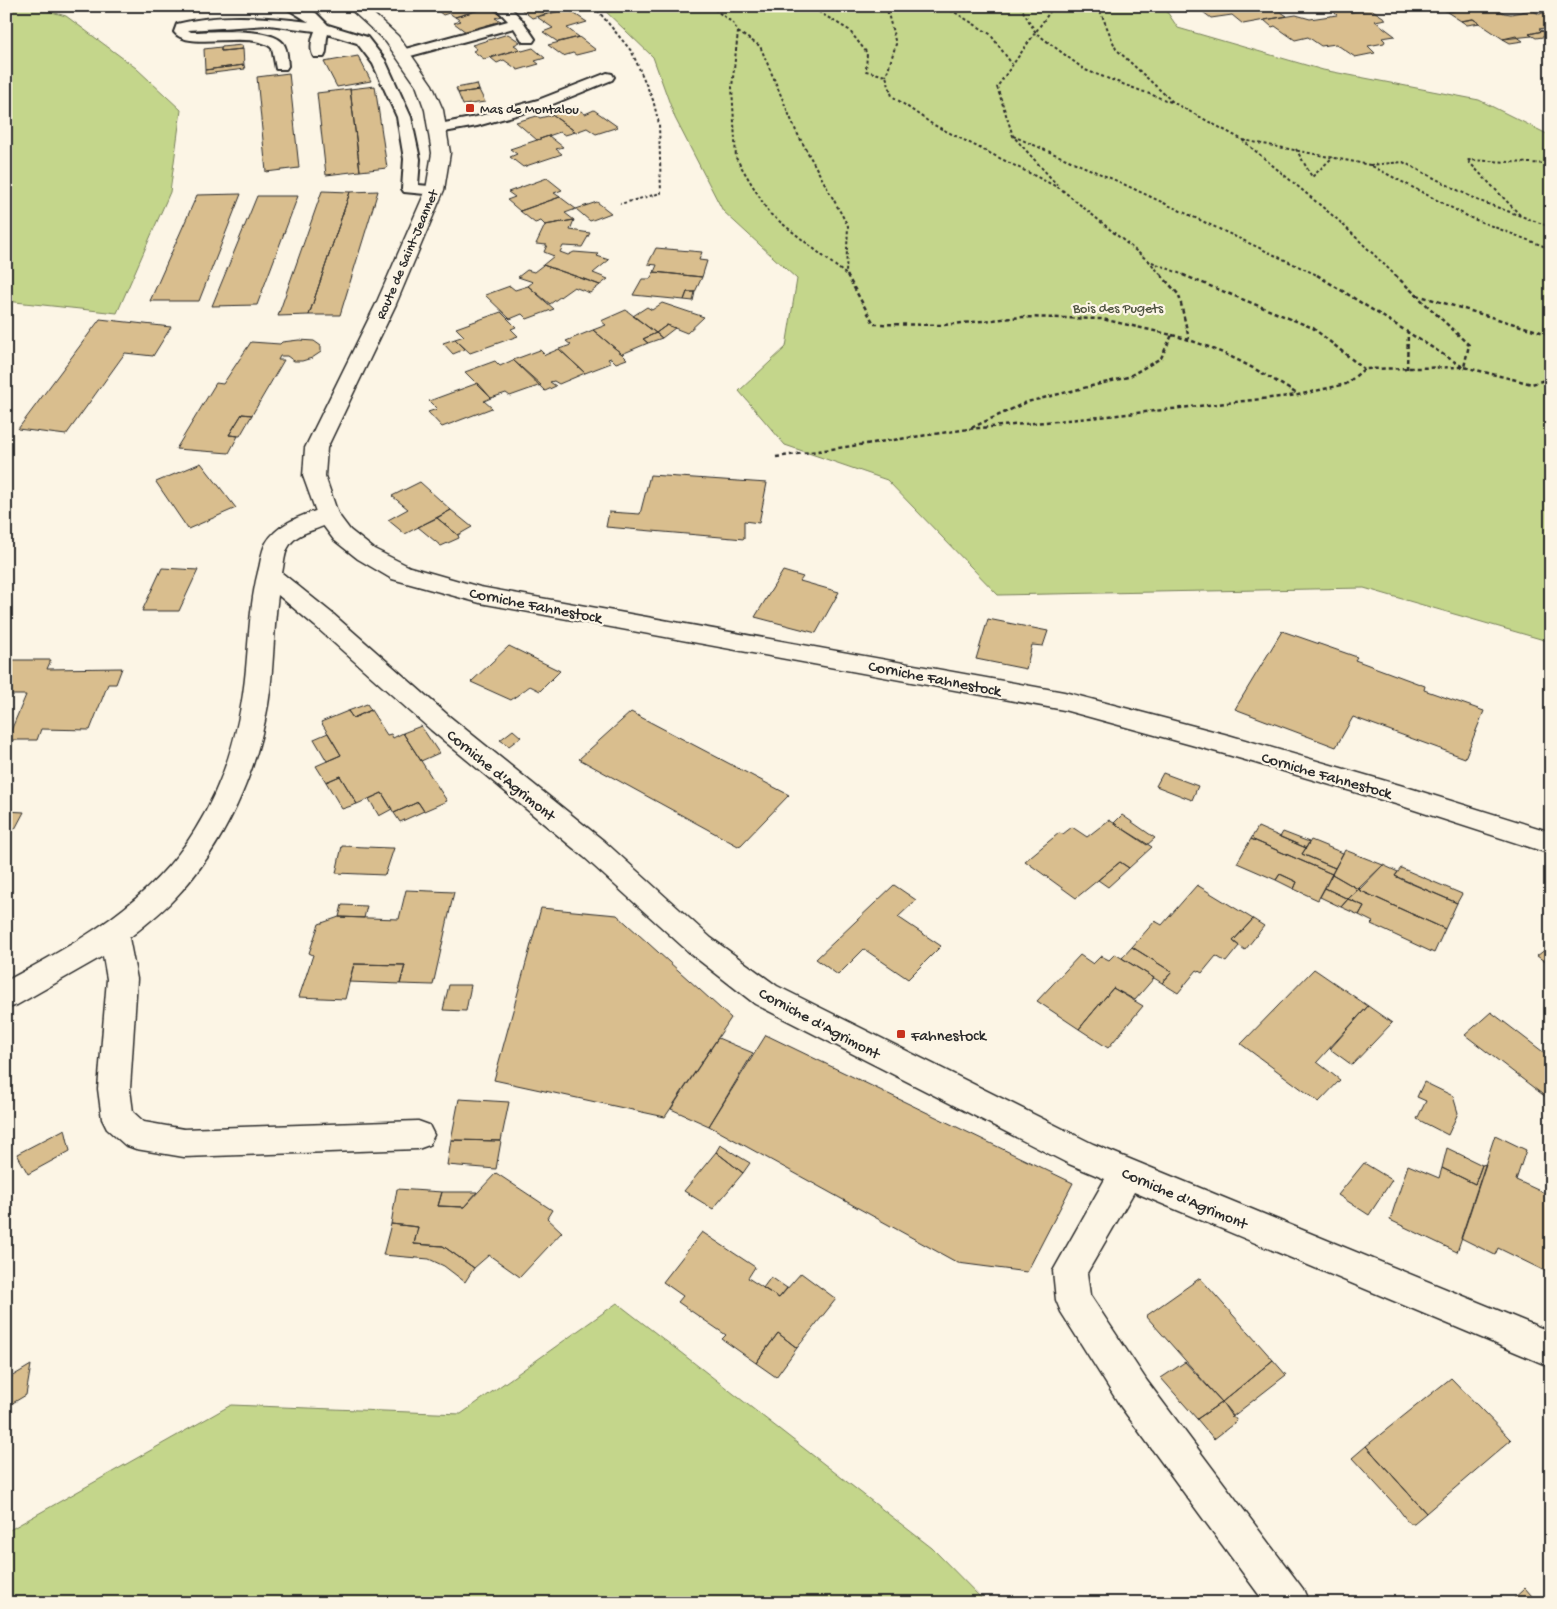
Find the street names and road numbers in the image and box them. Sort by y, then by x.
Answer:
street label: Route de Saint-Jeannet [373,187,444,322]
street label: Corniche Fahnestock [467,585,605,630]
street label: Corniche Fahnestock [866,658,1004,703]
street label: Corniche d'Agrimont [441,727,559,827]
street label: Corniche Fahnestock [1259,750,1395,806]
street label: Corniche d'Agrimont [754,985,884,1066]
street label: Corniche d'Agrimont [1118,1165,1251,1236]

